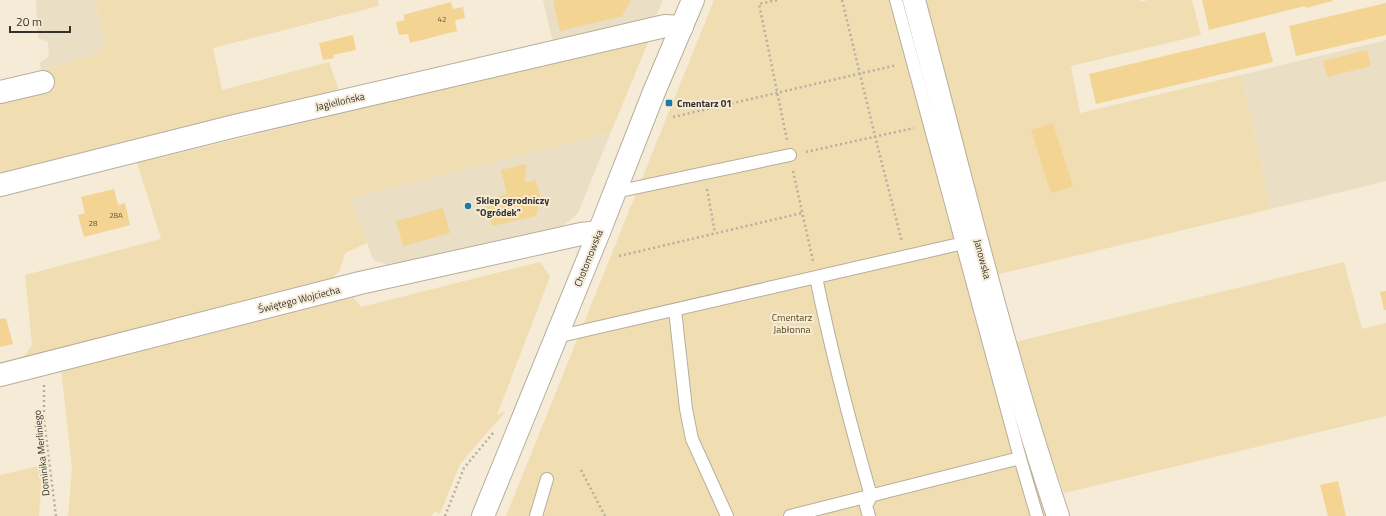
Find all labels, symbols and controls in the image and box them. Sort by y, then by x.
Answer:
scale bar [10,8,70,34]
text: 20 m [16,12,42,31]
house number: 42 [438,13,446,25]
street label: Jagiellońska [314,89,366,114]
place label: Cmentarz 01 [677,96,732,111]
marker: Cmentarz 01 [664,98,674,108]
place label: Sklep ogrodniczy "Ogródek" [476,193,549,220]
marker: Sklep ogrodniczy "Ogródek" [463,201,473,211]
house number: 28A [109,209,123,221]
house number: 28 [89,217,98,229]
street label: Chotomowska [570,227,607,289]
street label: Janowska [970,238,995,281]
street label: Świętego Wojciecha [257,282,342,317]
park label: Cmentarz Jabłonna [772,310,813,337]
street label: Dominika Merliniego [30,409,53,497]

